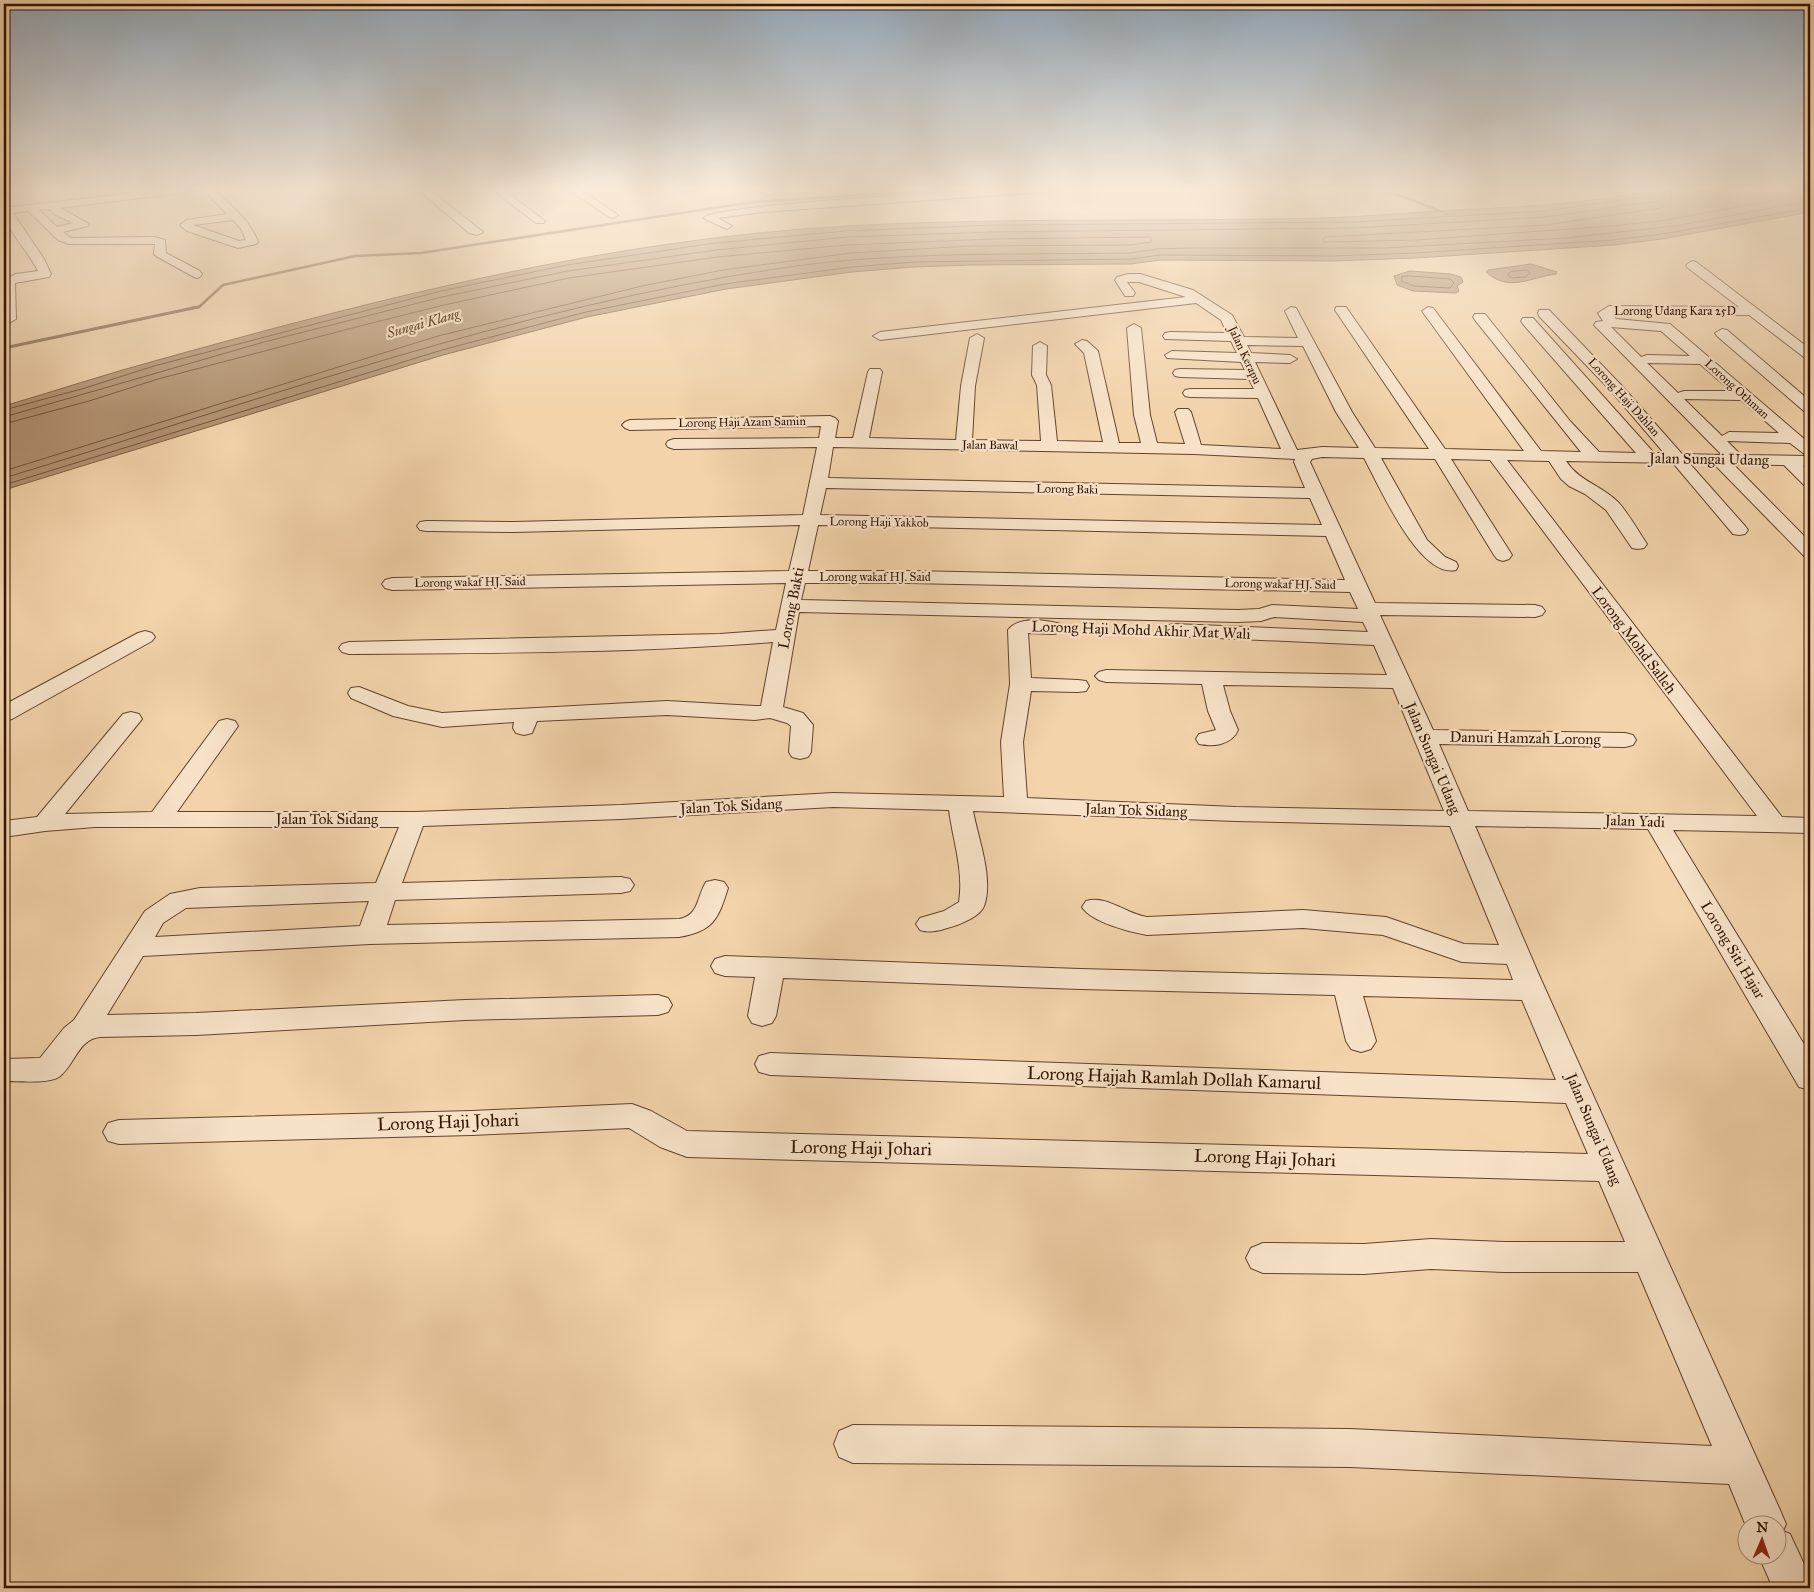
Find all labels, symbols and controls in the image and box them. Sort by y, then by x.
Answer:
street label: Lorong Udang Kara 25D [1614,304,1736,319]
water label: Sungai Klang [384,305,462,342]
street label: Jalan Kerapu [1224,322,1265,387]
street label: Lorong Haji Dahlan [1584,355,1663,440]
street label: Lorong Othman [1701,356,1772,423]
street label: Lorong Haji Azam Samin [678,414,806,431]
street label: Jalan Bawal [960,437,1019,454]
street label: Jalan Sungai Udang [1647,449,1770,470]
street label: Lorong Baki [1036,481,1099,498]
street label: Lorong Haji Yakkob [829,514,929,531]
street label: Lorong Bakti [774,566,808,650]
street label: Lorong wakaf HJ. Said [819,570,931,585]
street label: Lorong wakaf HJ. Said [414,574,526,591]
street label: Lorong wakaf HJ. Said [1224,576,1336,593]
street label: Lorong Mohd Salleh [1588,583,1681,698]
street label: Lorong Haji Mohd Akhir Mat Wali [1031,617,1251,643]
street label: Jalan Sungai Udang [1400,698,1465,818]
street label: Danuri Hamzah Lorong [1449,728,1602,748]
street label: Jalan Tok Sidang [677,794,784,819]
street label: Jalan Tok Sidang [1083,799,1188,822]
street label: Jalan Tok Sidang [274,810,379,829]
street label: Jalan Yadi [1602,811,1665,832]
street label: Lorong Siti Hajar [1697,898,1769,1002]
street label: Lorong Hajjah Ramlah Dollah Kamarul [1026,1062,1322,1095]
street label: Jalan Sungai Udang [1561,1069,1626,1189]
street label: Lorong Haji Johari [377,1109,519,1136]
street label: Lorong Haji Johari [790,1136,932,1161]
street label: Lorong Haji Johari [1194,1145,1336,1172]
north arrow [1736,1514,1786,1564]
text: N [1756,1519,1769,1536]

